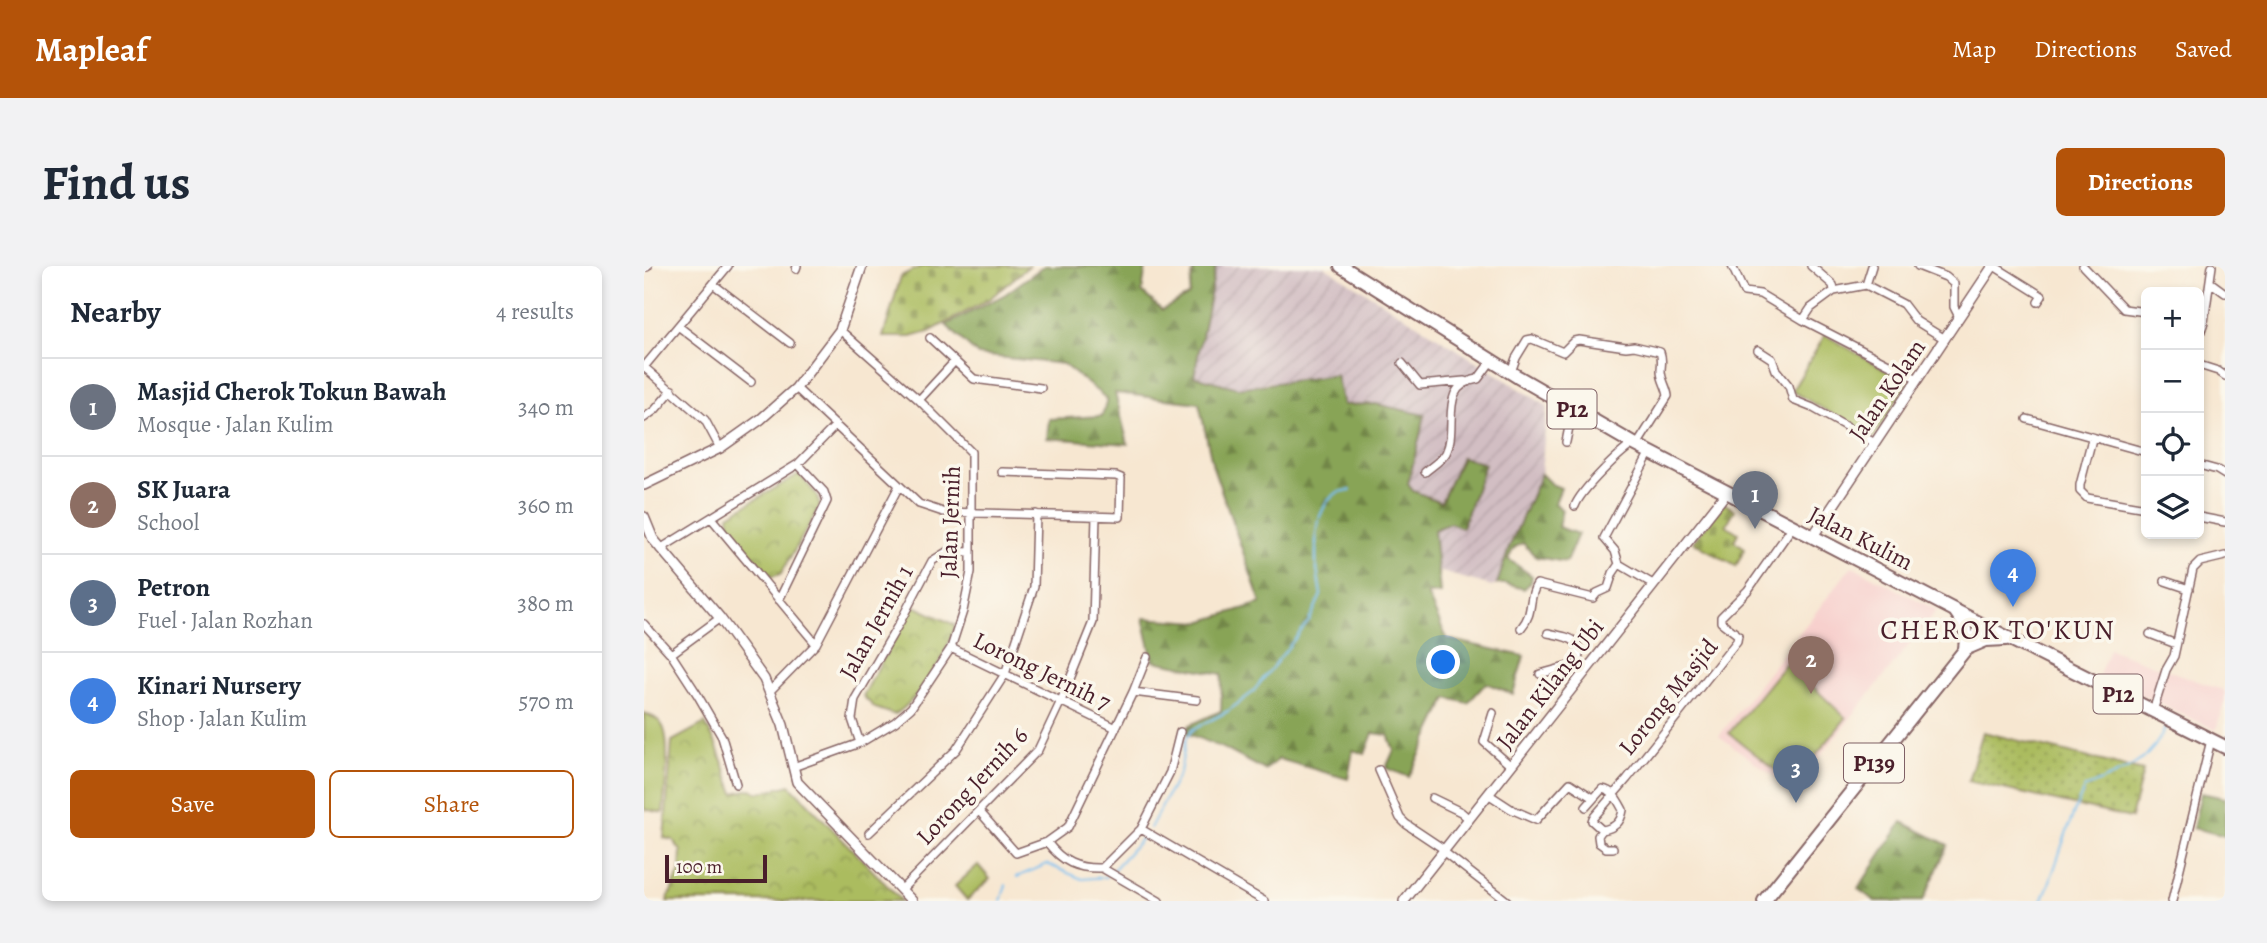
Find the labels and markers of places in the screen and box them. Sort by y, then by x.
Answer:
pin: 1 [1732,471,1778,529]
pin: 4 [1990,549,2036,607]
pin: 2 [1788,636,1834,694]
pin: 3 [1773,745,1819,803]

